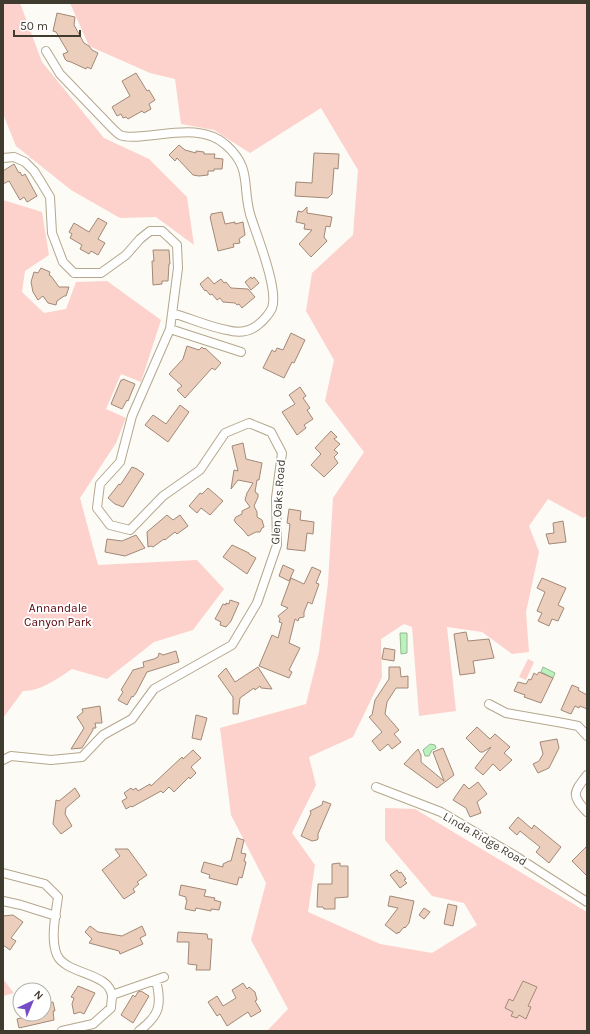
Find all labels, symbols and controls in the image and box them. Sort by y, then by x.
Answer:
scale bar [14,12,80,38]
text: 50 m [20,19,48,33]
street label: Glen Oaks Road [268,459,288,545]
park label: Annandale Canyon Park [24,601,92,629]
street label: Linda Ridge Road [441,809,529,869]
north arrow [12,982,52,1022]
text: N [31,988,46,1003]

